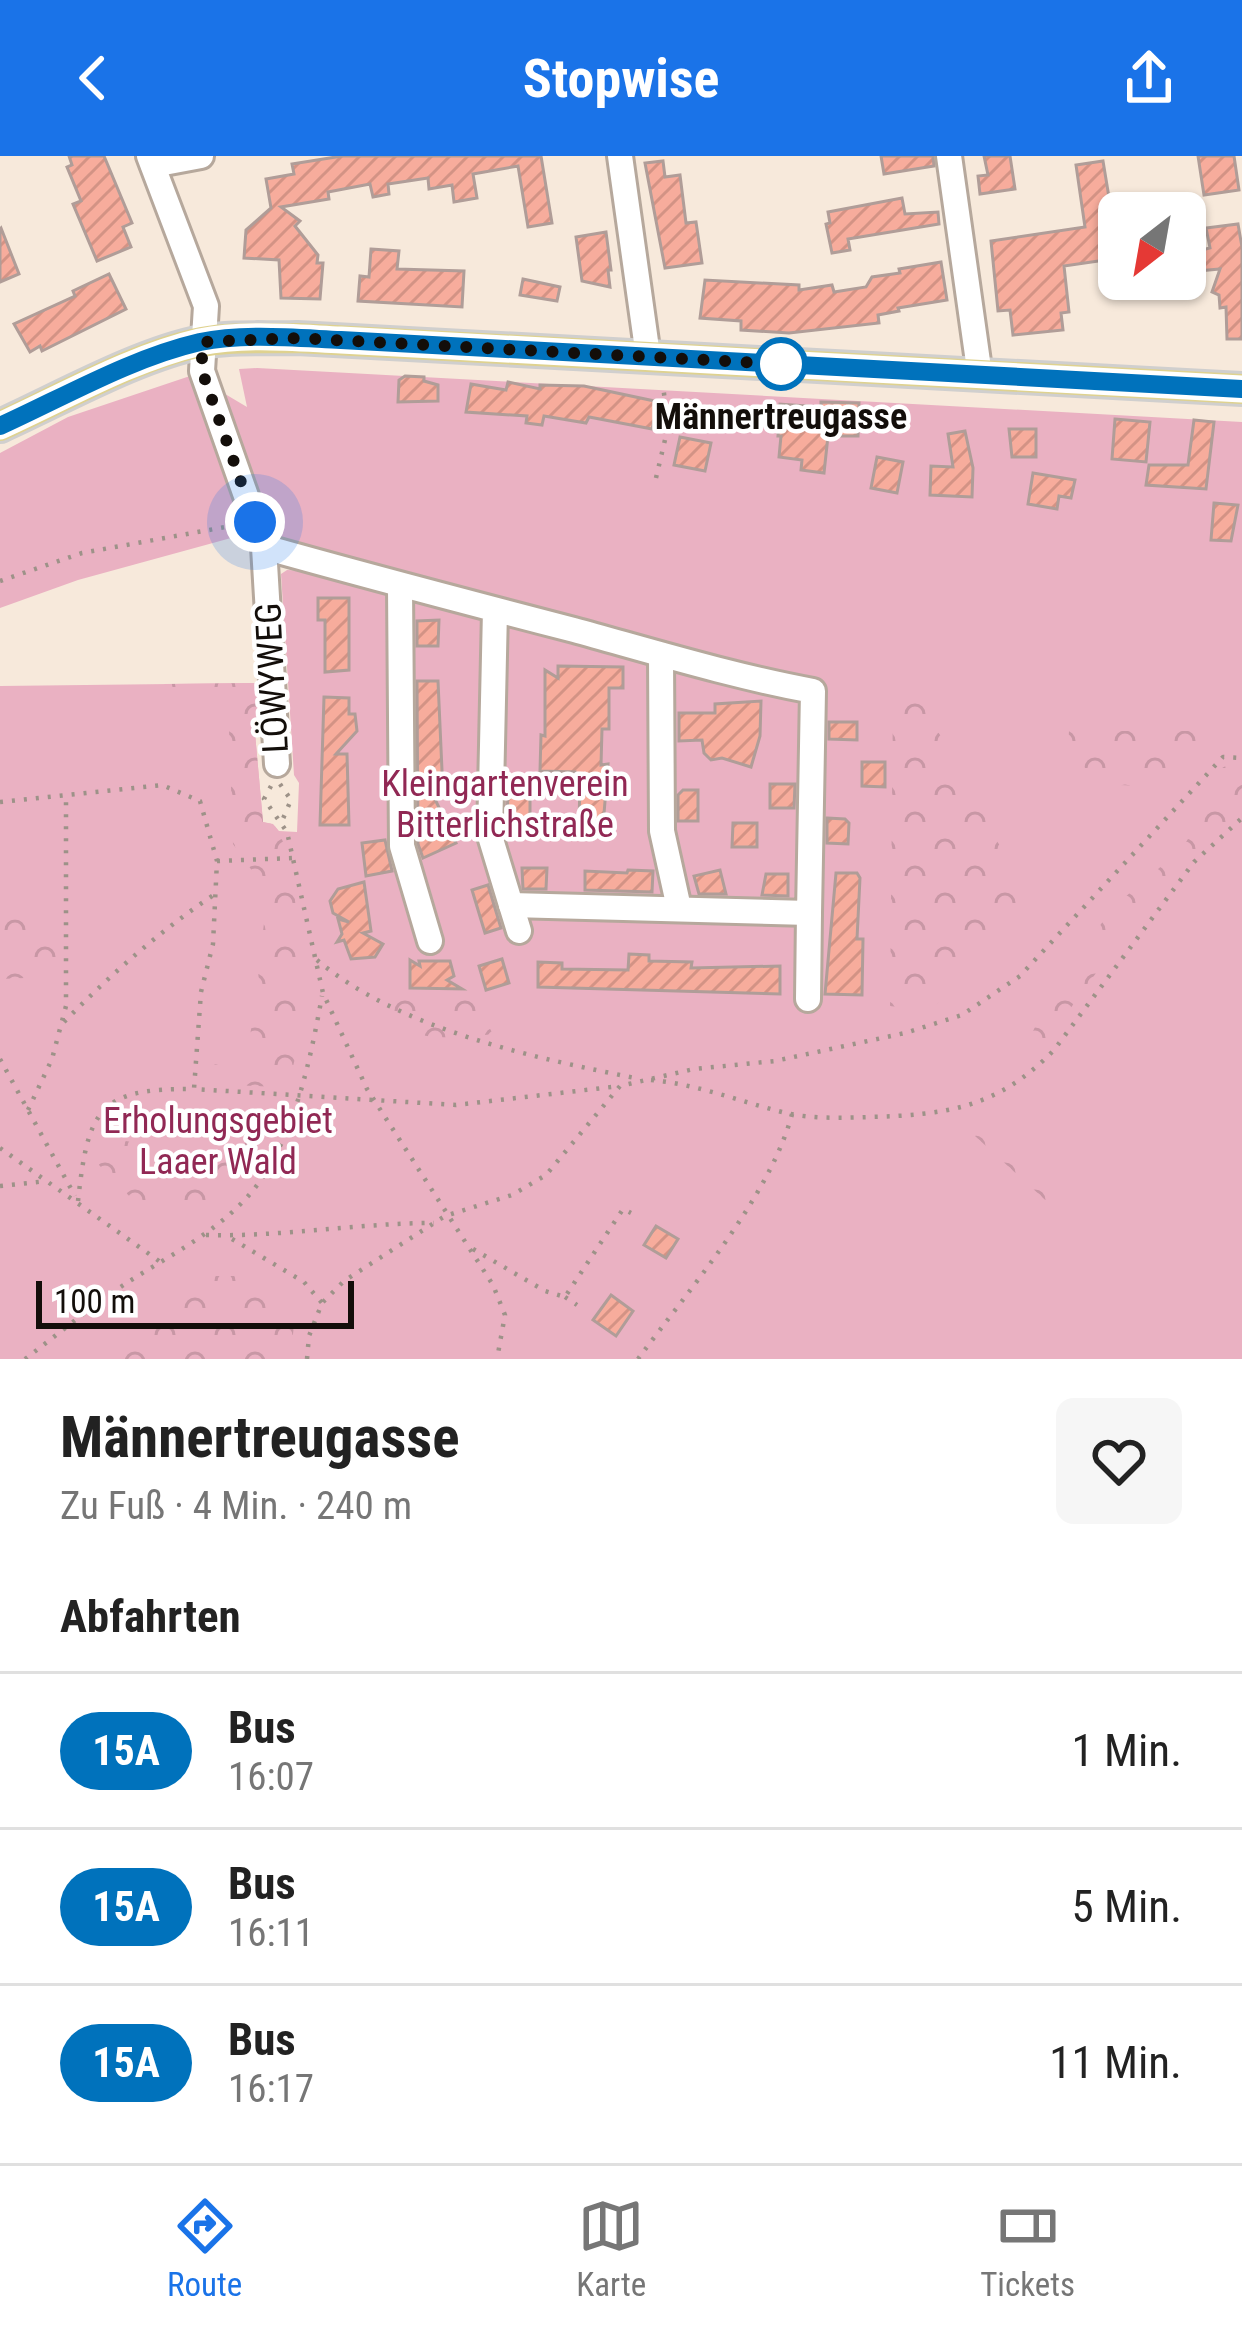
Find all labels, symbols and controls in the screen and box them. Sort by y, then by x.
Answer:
icon: back [60,45,126,111]
icon: share [1116,45,1182,111]
text: Stopwise [523,47,719,110]
north arrow [1098,192,1206,300]
map controls [1098,192,1206,300]
marker: Männertreugasse [756,339,806,389]
place label: Männertreugasse [655,396,907,438]
your location [225,492,285,552]
street label: LÖWYWEG [247,602,297,754]
park label: Kleingartenverein Bitterlichstraße [381,763,629,846]
park label: Erholungsgebiet Laaer Wald [103,1100,333,1183]
scale bar [36,1275,354,1328]
text: 100 m [54,1282,135,1321]
button: heart [1056,1398,1182,1524]
text: Männertreugasse [60,1404,459,1471]
text: Zu Fuß · 4 Min. · 240 m [60,1483,412,1529]
text: Abfahrten [60,1590,241,1643]
text: Bus [228,1701,296,1754]
text: 1 Min. [1071,1724,1182,1777]
text: 15A [92,1726,160,1775]
text: 16:07 [228,1754,314,1800]
text: Bus [228,1857,296,1910]
text: 5 Min. [1071,1880,1182,1933]
text: 15A [92,1882,160,1931]
text: 16:11 [228,1910,314,1956]
text: Bus [228,2013,296,2066]
text: 11 Min. [1049,2036,1182,2089]
text: 15A [92,2038,160,2087]
text: 16:17 [228,2066,314,2112]
tab: Route [167,2193,242,2304]
tab: Karte [576,2193,646,2304]
tab: Tickets [980,2193,1075,2304]

